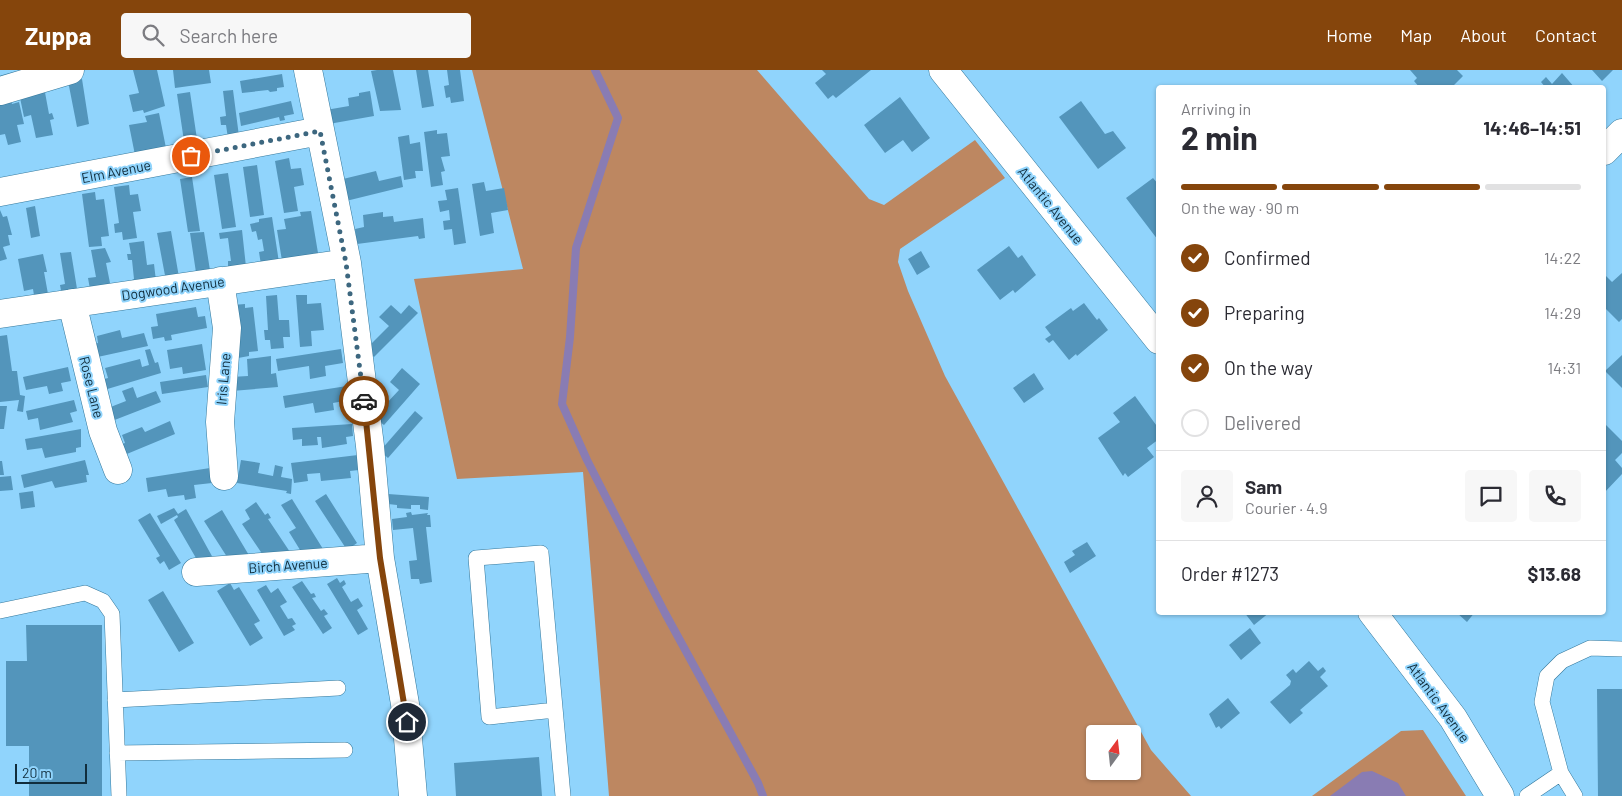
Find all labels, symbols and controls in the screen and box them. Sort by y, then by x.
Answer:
search box [121,13,471,58]
text: Zuppa [25,21,91,50]
icon: search [139,21,167,49]
text: Search here [179,24,278,47]
text: Home [1326,24,1372,46]
text: Map [1400,24,1432,46]
text: About [1460,24,1507,46]
text: Contact [1535,24,1597,46]
text: Arriving in [1181,99,1251,118]
text: 14:46–14:51 [1483,116,1581,139]
text: 2 min [1181,118,1258,156]
pin [170,135,212,177]
icon: bag [177,142,205,170]
street label: Elm Avenue [80,156,152,186]
street label: Atlantic Avenue [1015,163,1087,247]
text: On the way · 90 m [1181,198,1299,217]
icon: check [1181,244,1209,272]
text: Confirmed [1224,246,1311,269]
text: 14:22 [1544,248,1581,267]
street label: Dogwood Avenue [120,272,226,304]
icon: check [1181,299,1209,327]
text: Preparing [1224,301,1305,324]
text: 14:29 [1544,303,1581,322]
street label: Iris Lane [212,352,234,406]
street label: Rose Lane [76,354,108,420]
icon: check [1181,354,1209,382]
text: On the way [1224,356,1313,379]
text: 14:31 [1547,358,1581,377]
courier [339,376,389,426]
icon: car [350,387,378,415]
text: Delivered [1224,411,1301,434]
button: person [1181,470,1233,522]
button: chat [1465,470,1517,522]
button: phone [1529,470,1581,522]
text: Sam [1245,475,1282,498]
text: Courier · 4.9 [1245,498,1328,517]
street label: Birch Avenue [248,554,328,576]
text: Order #1273 [1181,562,1279,585]
text: $13.68 [1528,562,1581,585]
street label: Atlantic Avenue [1404,659,1474,745]
pin [386,701,428,743]
icon: home [393,708,421,736]
north arrow [1086,725,1141,780]
map controls [1086,725,1141,780]
scale bar [15,761,88,784]
text: 20 m [22,764,52,781]

